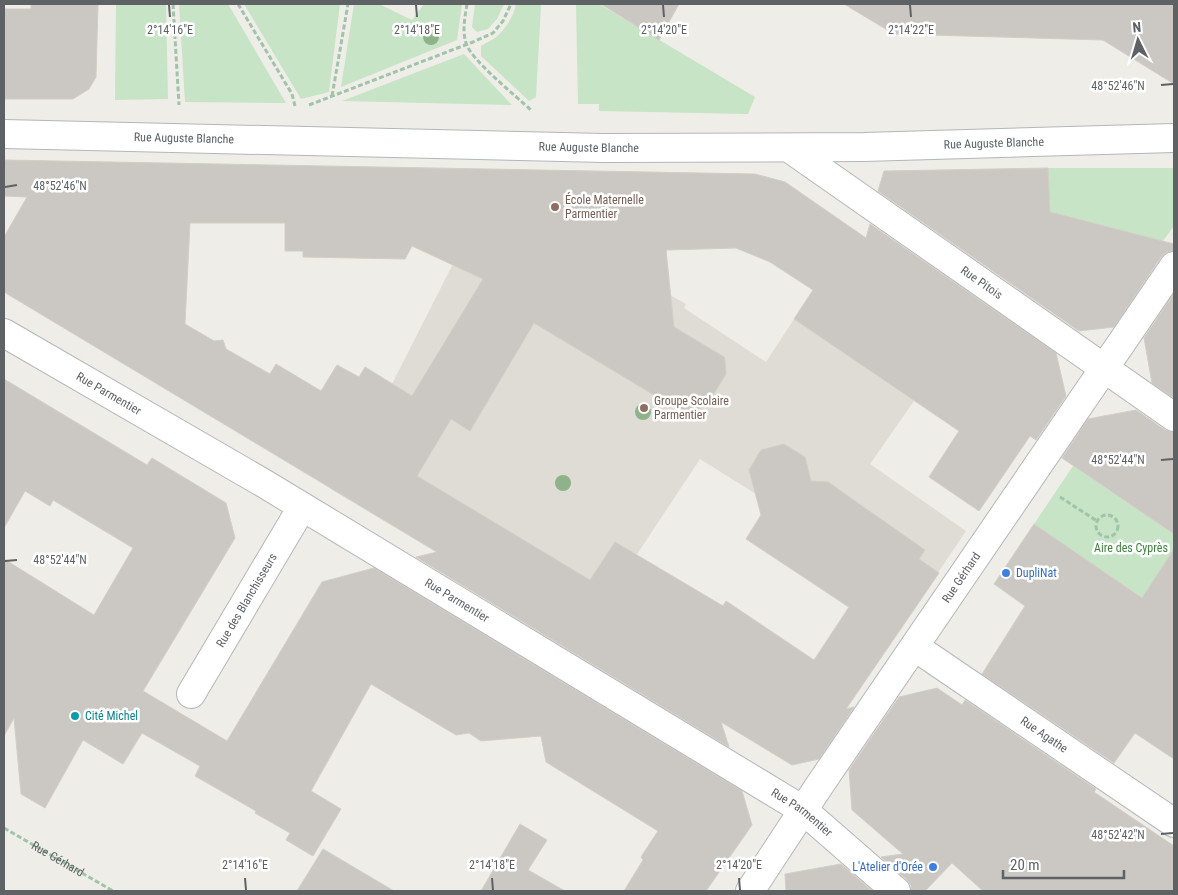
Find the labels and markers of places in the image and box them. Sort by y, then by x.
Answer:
place label: École Maternelle Parmentier [565,192,644,221]
marker: École Maternelle Parmentier [549,201,561,213]
place label: Groupe Scolaire Parmentier [654,394,729,422]
marker: Groupe Scolaire Parmentier [638,402,650,414]
place label: DupliNat [1016,566,1057,580]
marker: DupliNat [1000,567,1012,579]
place label: Cité Michel [85,709,138,723]
marker: Cité Michel [69,710,81,722]
place label: L'Atelier d'Orée [852,860,923,874]
marker: L'Atelier d'Orée [927,861,939,873]

